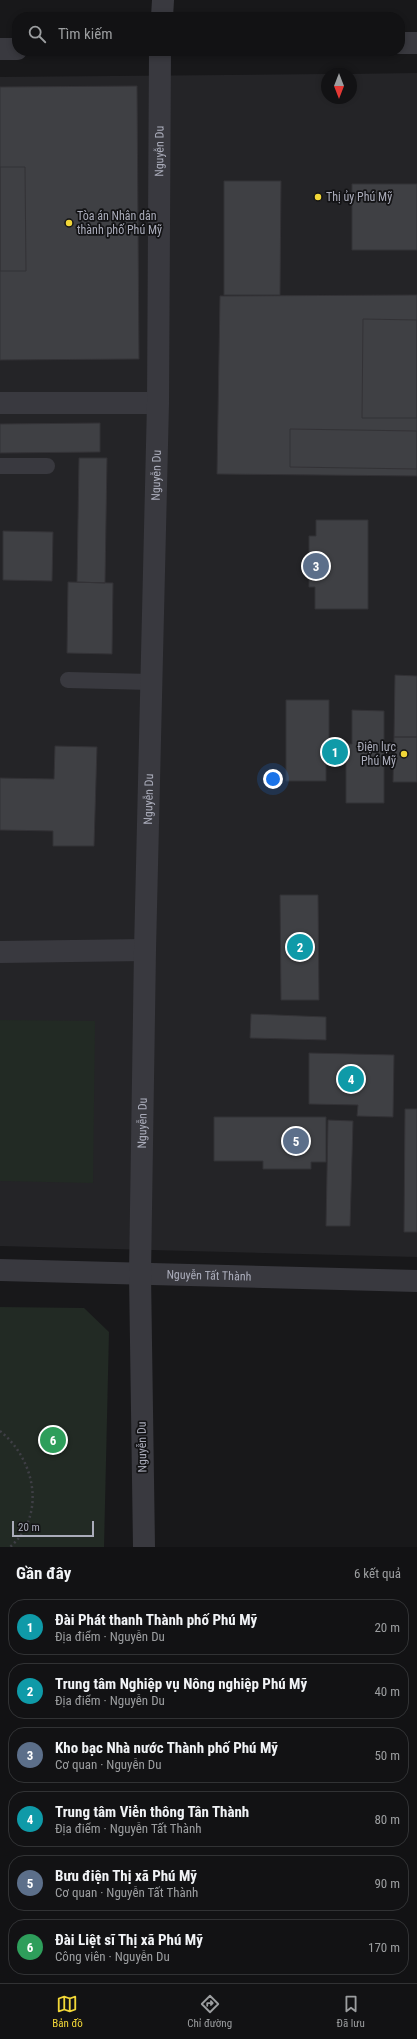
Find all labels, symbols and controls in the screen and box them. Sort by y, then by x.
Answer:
search box [12,12,405,56]
icon: search [26,23,48,45]
text: Tìm kiếm [58,25,113,43]
north arrow [321,68,357,104]
street label: Nguyễn Du [152,126,167,177]
place label: Thị ủy Phú Mỹ [326,190,392,204]
marker: Thị ủy Phú Mỹ [313,192,323,202]
place label: Tòa án Nhân dân thành phố Phú Mỹ [77,209,162,237]
marker: Tòa án Nhân dân thành phố Phú Mỹ [64,218,74,228]
street label: Nguyễn Du [149,449,164,501]
pin: 3 [303,551,329,581]
pin: 1 [322,737,348,767]
place label: Điện lực Phú Mỹ [357,740,396,768]
marker: Điện lực Phú Mỹ [399,749,409,759]
your location [263,769,283,789]
street label: Nguyễn Du [141,773,156,825]
pin: 2 [287,932,313,962]
pin: 4 [338,1064,364,1094]
street label: Nguyễn Du [135,1097,150,1149]
pin: 5 [283,1126,309,1156]
street label: Nguyễn Tất Thành [166,1267,252,1284]
street label: Nguyễn Du [135,1421,149,1473]
pin: 6 [40,1425,66,1455]
scale bar [12,1519,94,1538]
text: 20 m [18,1521,40,1534]
text: Gần đây [16,1563,71,1583]
text: 6 kết quả [354,1566,401,1581]
text: Đài Phát thanh Thành phố Phú Mỹ [55,1611,257,1629]
text: 1 [27,1620,33,1635]
text: 20 m [374,1620,400,1635]
text: Địa điểm · Nguyễn Du [55,1629,165,1644]
text: Trung tâm Nghiệp vụ Nông nghiệp Phú Mỹ [55,1675,307,1693]
text: 2 [27,1684,33,1699]
text: 40 m [374,1684,400,1699]
text: Địa điểm · Nguyễn Du [55,1693,165,1708]
text: Kho bạc Nhà nước Thành phố Phú Mỹ [55,1739,278,1757]
text: 3 [27,1748,33,1763]
text: 50 m [374,1748,400,1763]
text: Cơ quan · Nguyễn Du [55,1757,162,1772]
text: Trung tâm Viễn thông Tân Thành [55,1803,249,1821]
text: 4 [27,1812,33,1827]
text: 80 m [374,1812,400,1827]
text: Địa điểm · Nguyễn Tất Thành [55,1821,202,1836]
text: Bưu điện Thị xã Phú Mỹ [55,1867,197,1885]
text: 5 [27,1876,33,1891]
text: 90 m [374,1876,400,1891]
text: Cơ quan · Nguyễn Tất Thành [55,1885,198,1900]
text: Đài Liệt sĩ Thị xã Phú Mỹ [55,1931,203,1949]
text: 6 [27,1940,33,1955]
text: 170 m [368,1940,400,1955]
text: Công viên · Nguyễn Du [55,1949,170,1964]
tab: Bản đồ [52,1993,83,2030]
tab: Chỉ đường [187,1993,232,2030]
tab: Đã lưu [337,1993,365,2030]

